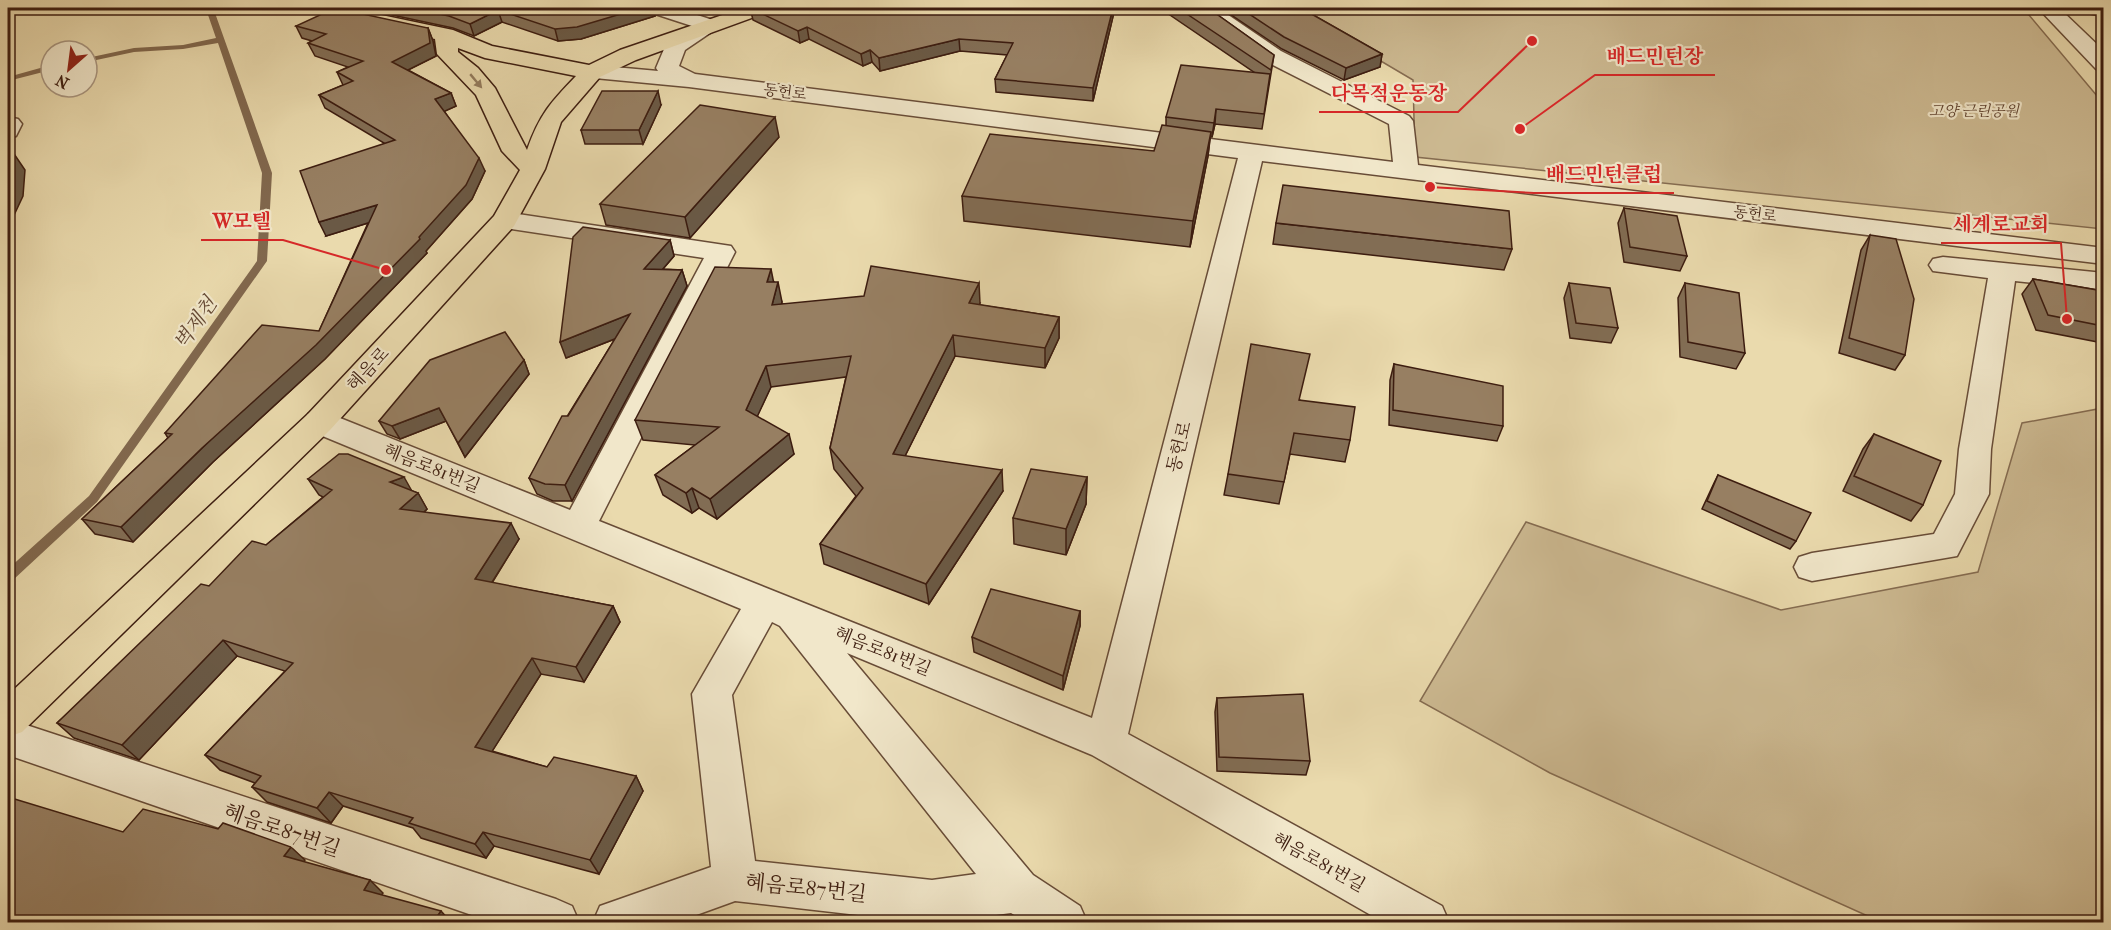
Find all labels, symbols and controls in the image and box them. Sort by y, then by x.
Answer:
callout: 배드민턴장 [1595,37,1715,75]
north arrow [39,39,99,99]
text: 배드민턴장 [1607,45,1704,68]
text: N [52,70,72,93]
one-way arrow [470,73,483,89]
callout: 다목적운동장 [1319,74,1458,112]
street label: 동헌로 [762,80,808,104]
text: 다목적운동장 [1331,82,1448,105]
park label: 고양 근린공원 [1929,102,2021,120]
callout: 배드민턴클럽 [1534,155,1674,193]
text: 배드민턴클럽 [1546,163,1662,186]
callout: W모텔 [201,202,283,240]
street label: 동헌로 [1732,202,1778,226]
callout: 세계로교회 [1941,205,2061,243]
text: W모텔 [212,210,271,233]
text: 세계로교회 [1953,213,2049,236]
water label: 벽제천 [169,292,222,354]
street label: 혜음로 [343,343,394,396]
street label: 동헌로 [1163,419,1196,475]
street label: 혜음로81번길 [380,440,483,497]
street label: 혜음로81번길 [831,623,934,680]
street label: 혜음로87번길 [220,799,344,861]
street label: 혜음로81번길 [1269,828,1369,896]
street label: 혜음로87번길 [744,870,868,906]

